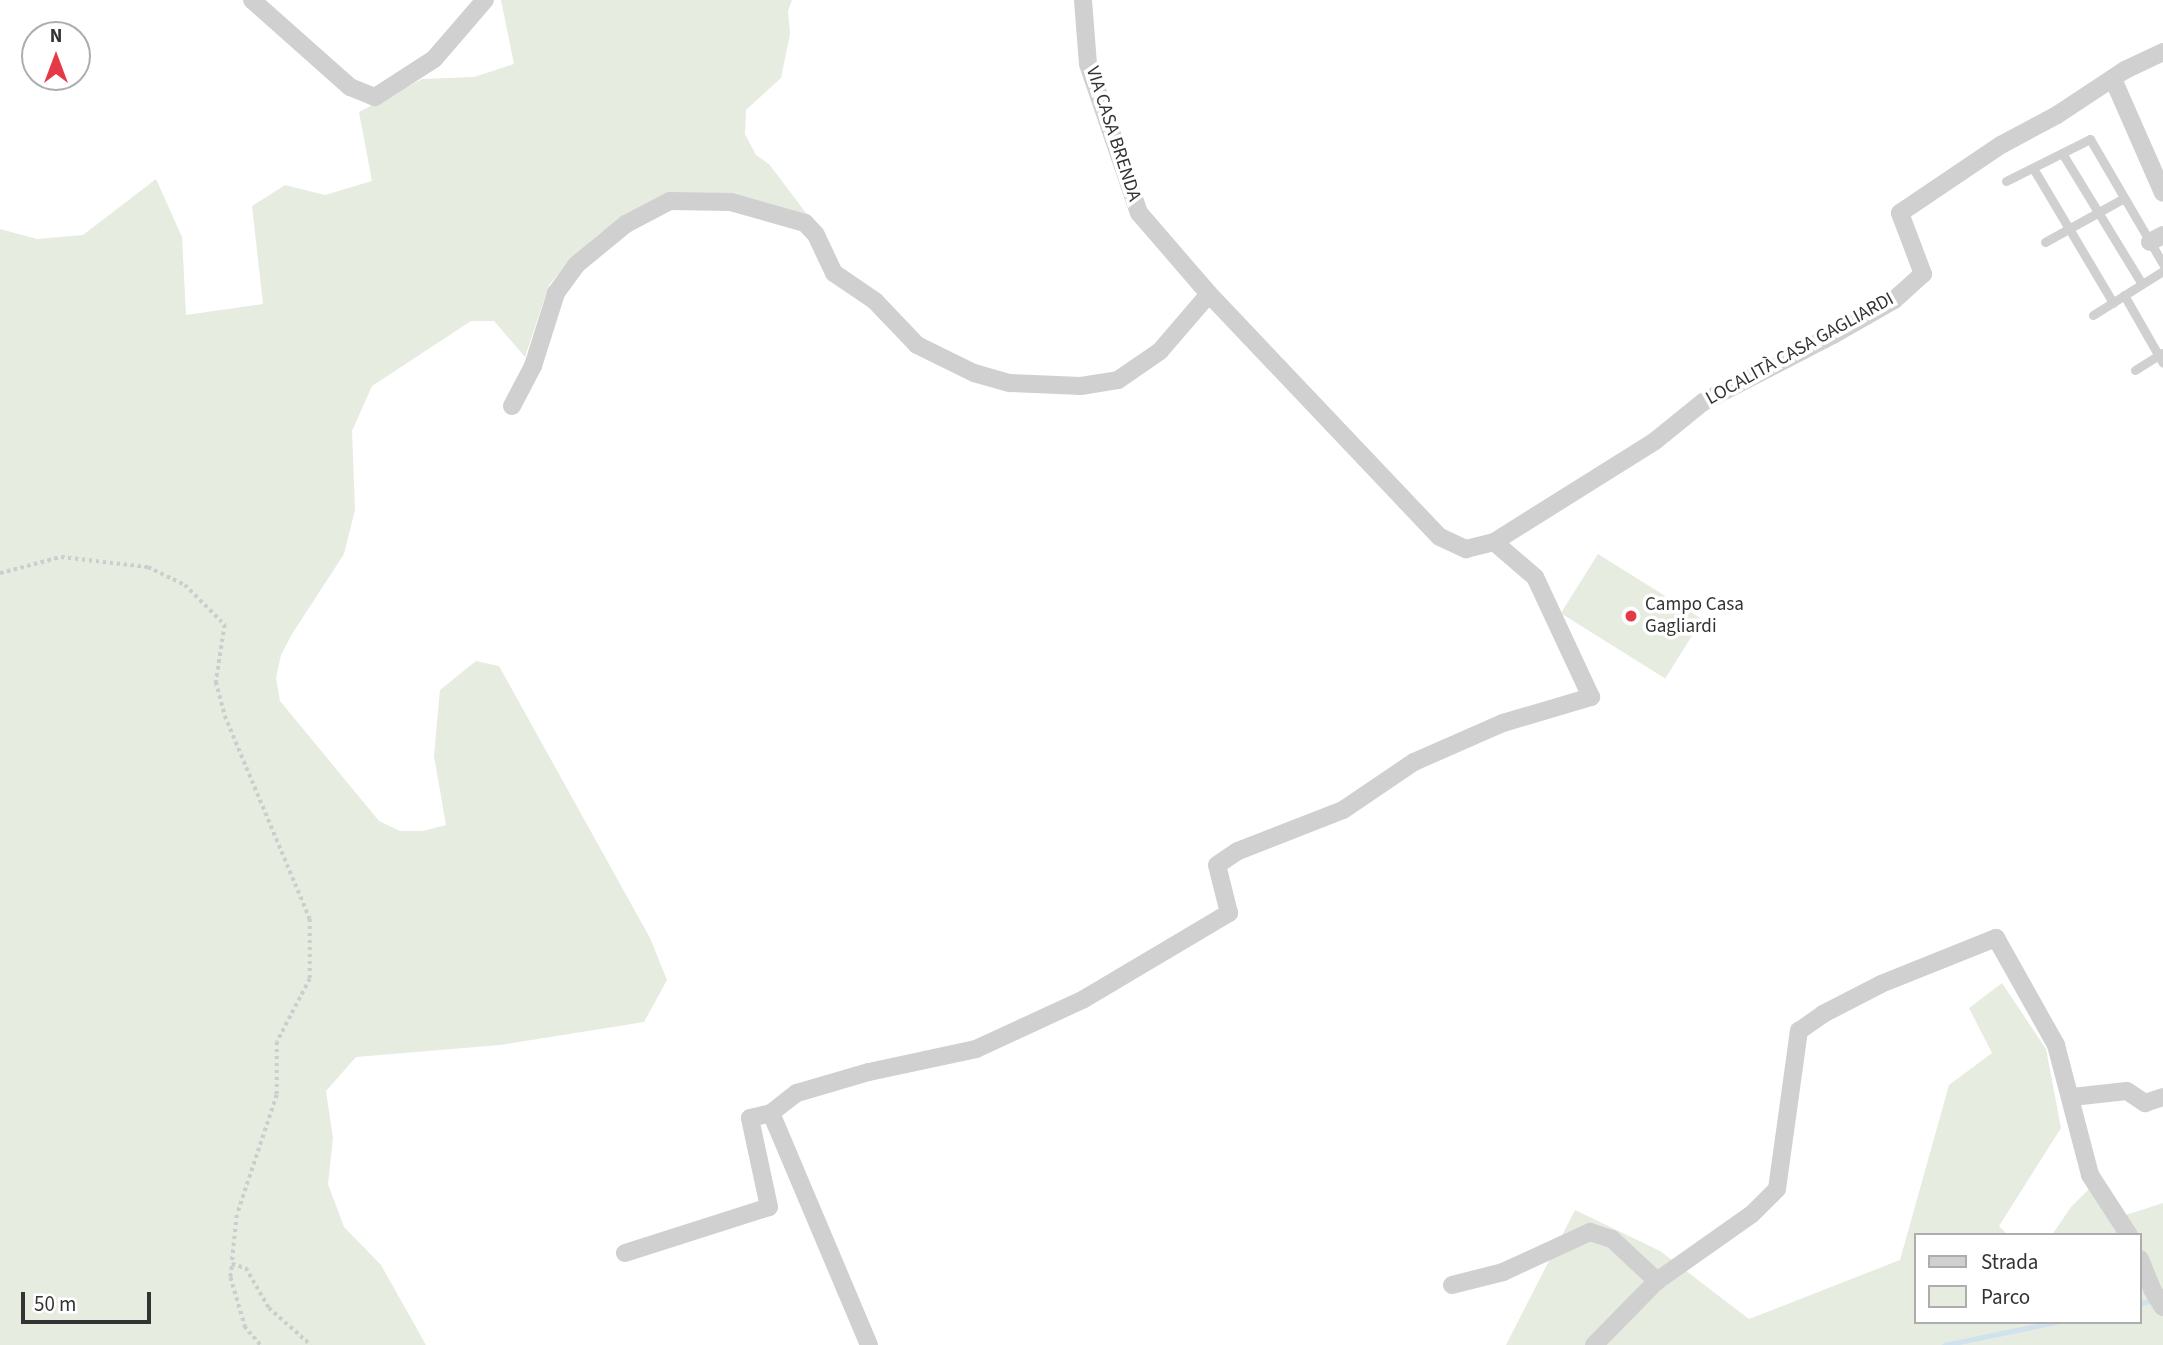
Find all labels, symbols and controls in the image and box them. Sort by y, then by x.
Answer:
north arrow [21,21,91,91]
text: N [50,23,62,50]
street label: VIA CASA BRENDA [1080,64,1146,204]
street label: LOCALITÀ CASA GAGLIARDI [1702,288,1898,410]
place label: Campo Casa Gagliardi [1645,594,1744,638]
marker: Campo Casa Gagliardi [1623,608,1639,624]
legend [1914,1233,2142,1324]
text: Strada [1981,1247,2038,1277]
scale bar [24,1278,154,1322]
text: Parco [1981,1282,2030,1312]
text: 50 m [34,1289,76,1319]

